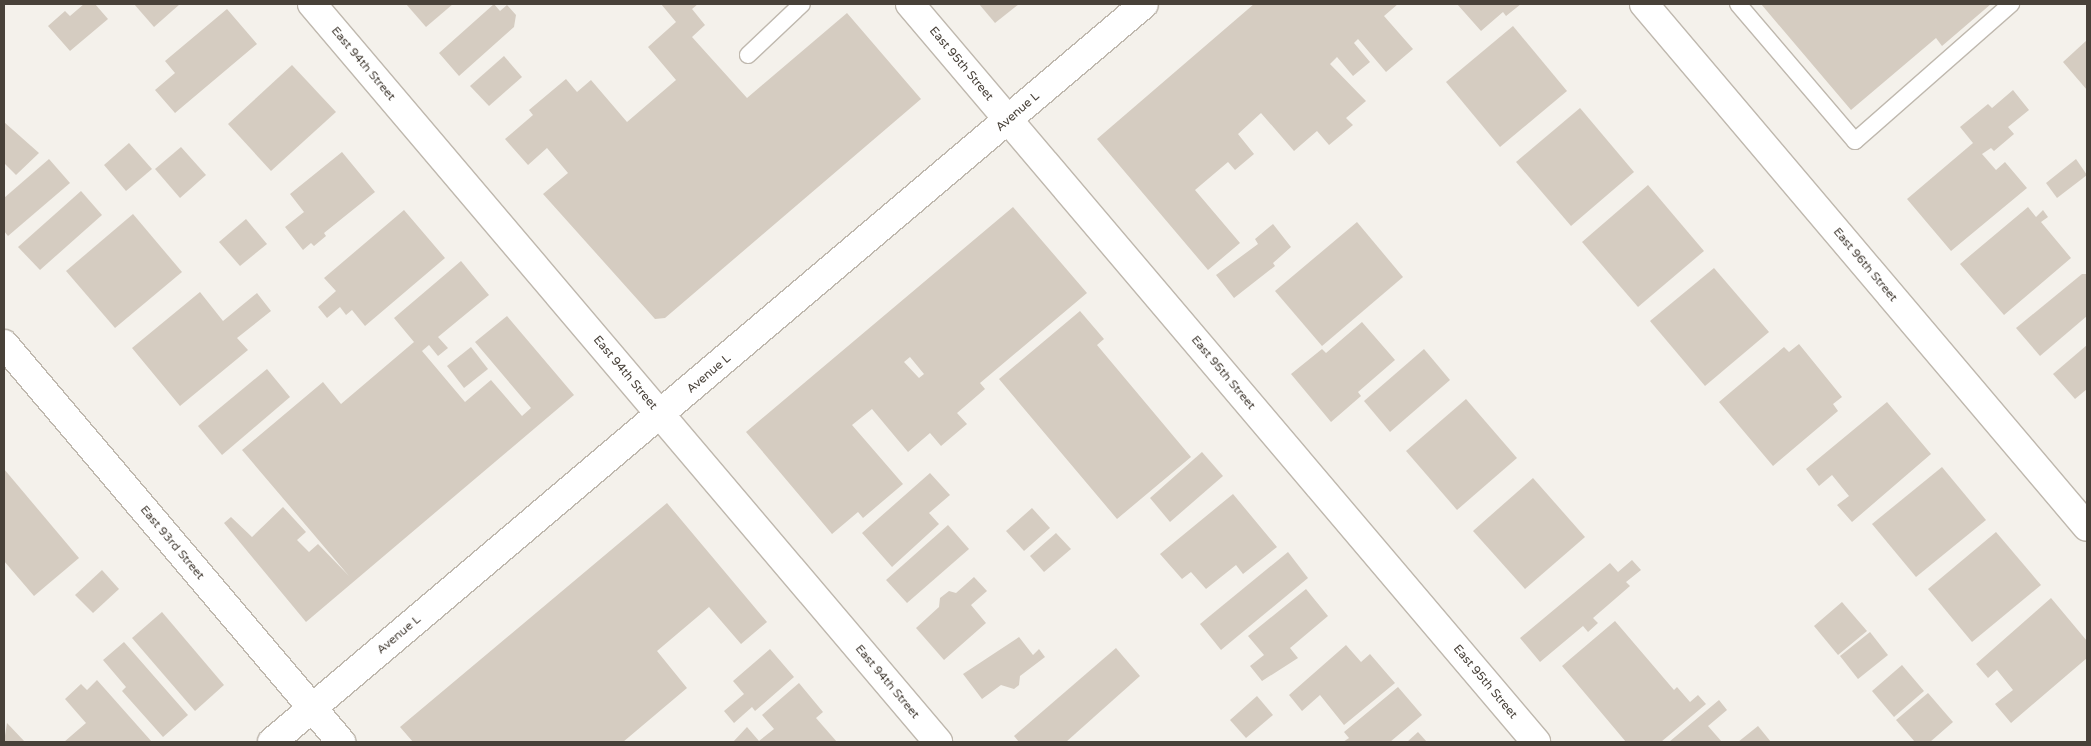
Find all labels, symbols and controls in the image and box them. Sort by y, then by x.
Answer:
street label: East 94th Street [328,24,398,104]
street label: East 95th Street [926,24,996,104]
street label: Avenue L [993,89,1043,135]
street label: East 96th Street [1830,225,1900,305]
street label: East 94th Street [590,333,660,413]
street label: East 95th Street [1188,333,1258,413]
street label: Avenue L [684,351,734,397]
street label: East 93rd Street [137,503,207,583]
street label: Avenue L [374,612,424,658]
street label: East 94th Street [852,642,922,722]
street label: East 95th Street [1450,642,1520,722]

